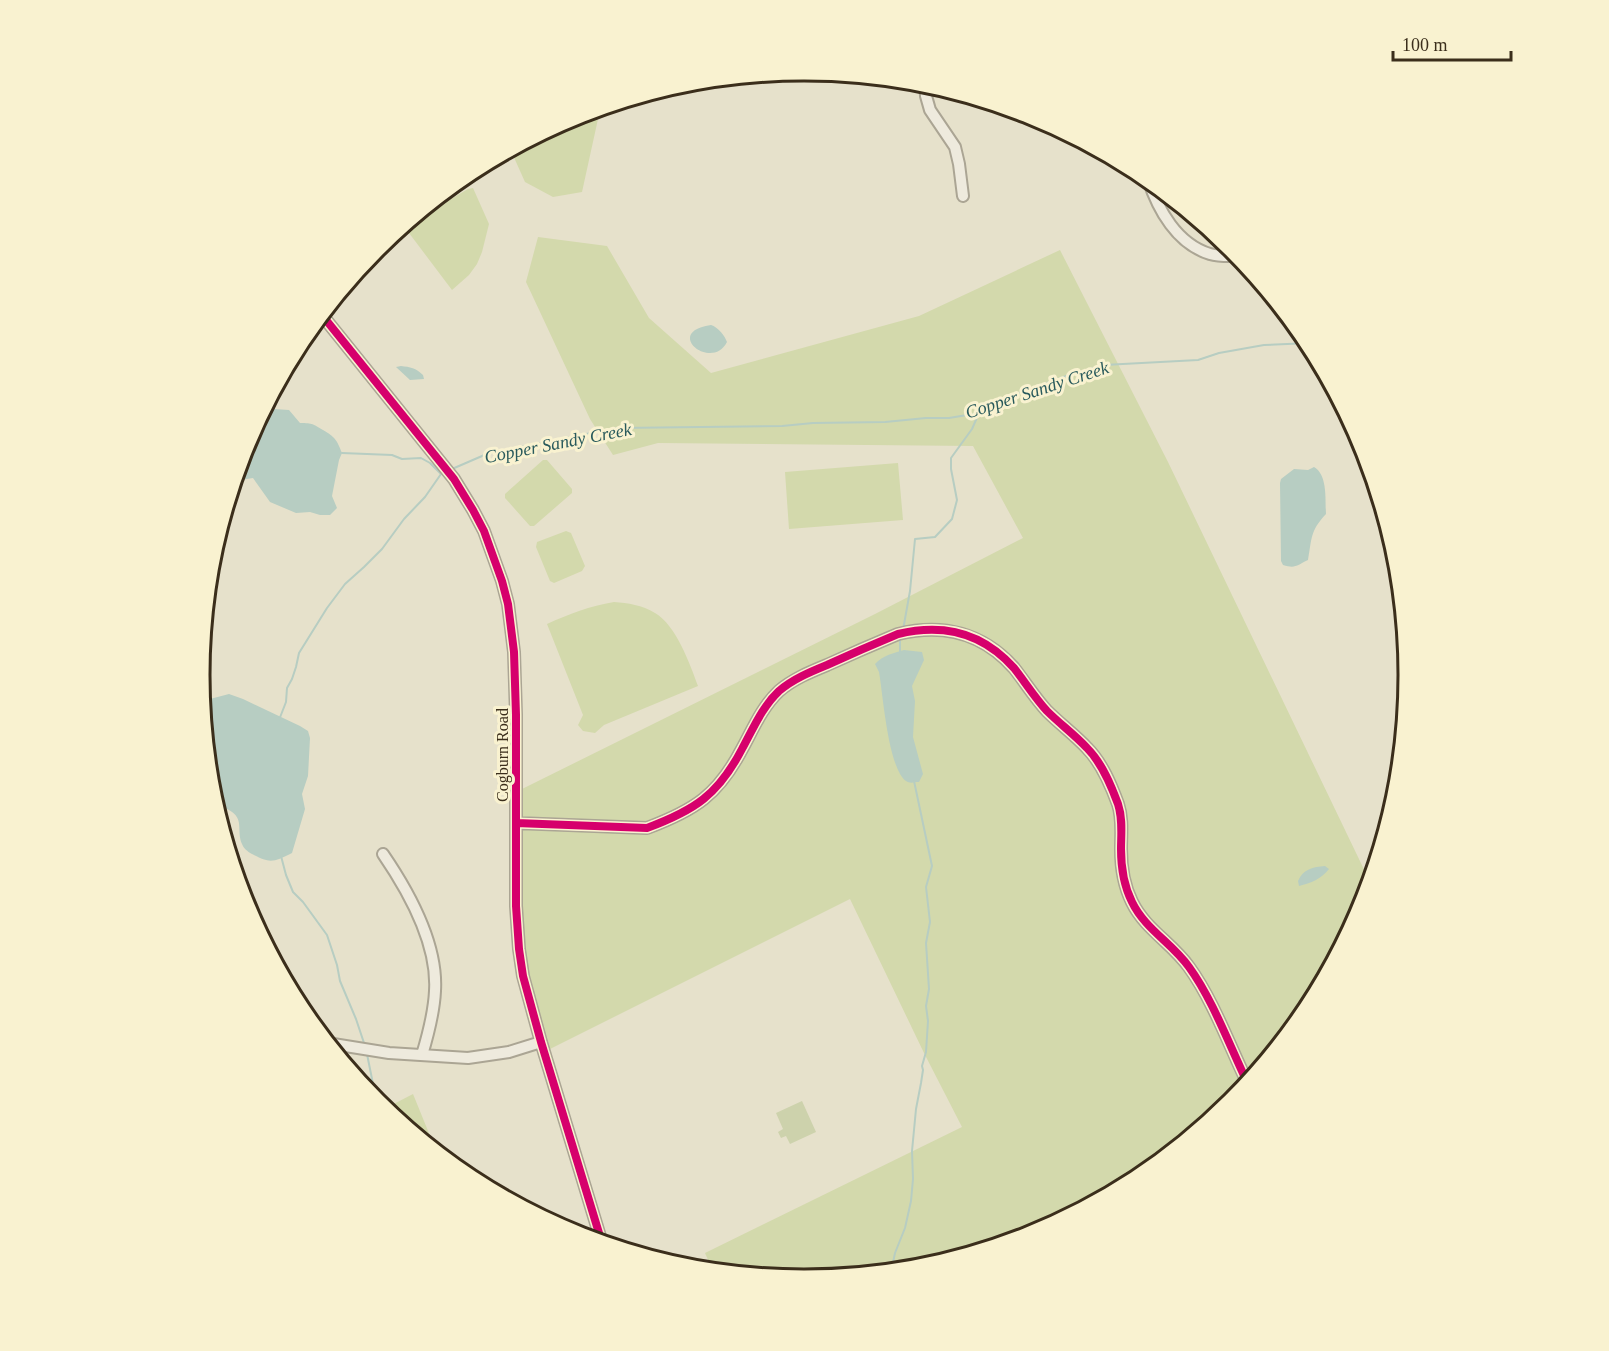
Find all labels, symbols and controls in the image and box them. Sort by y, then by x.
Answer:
scale bar [1393,24,1512,62]
text: 100 m [1402,35,1448,55]
water label: Copper Sandy Creek [963,357,1112,423]
water label: Copper Sandy Creek [483,419,634,467]
street label: Cogburn Road [494,708,512,802]

